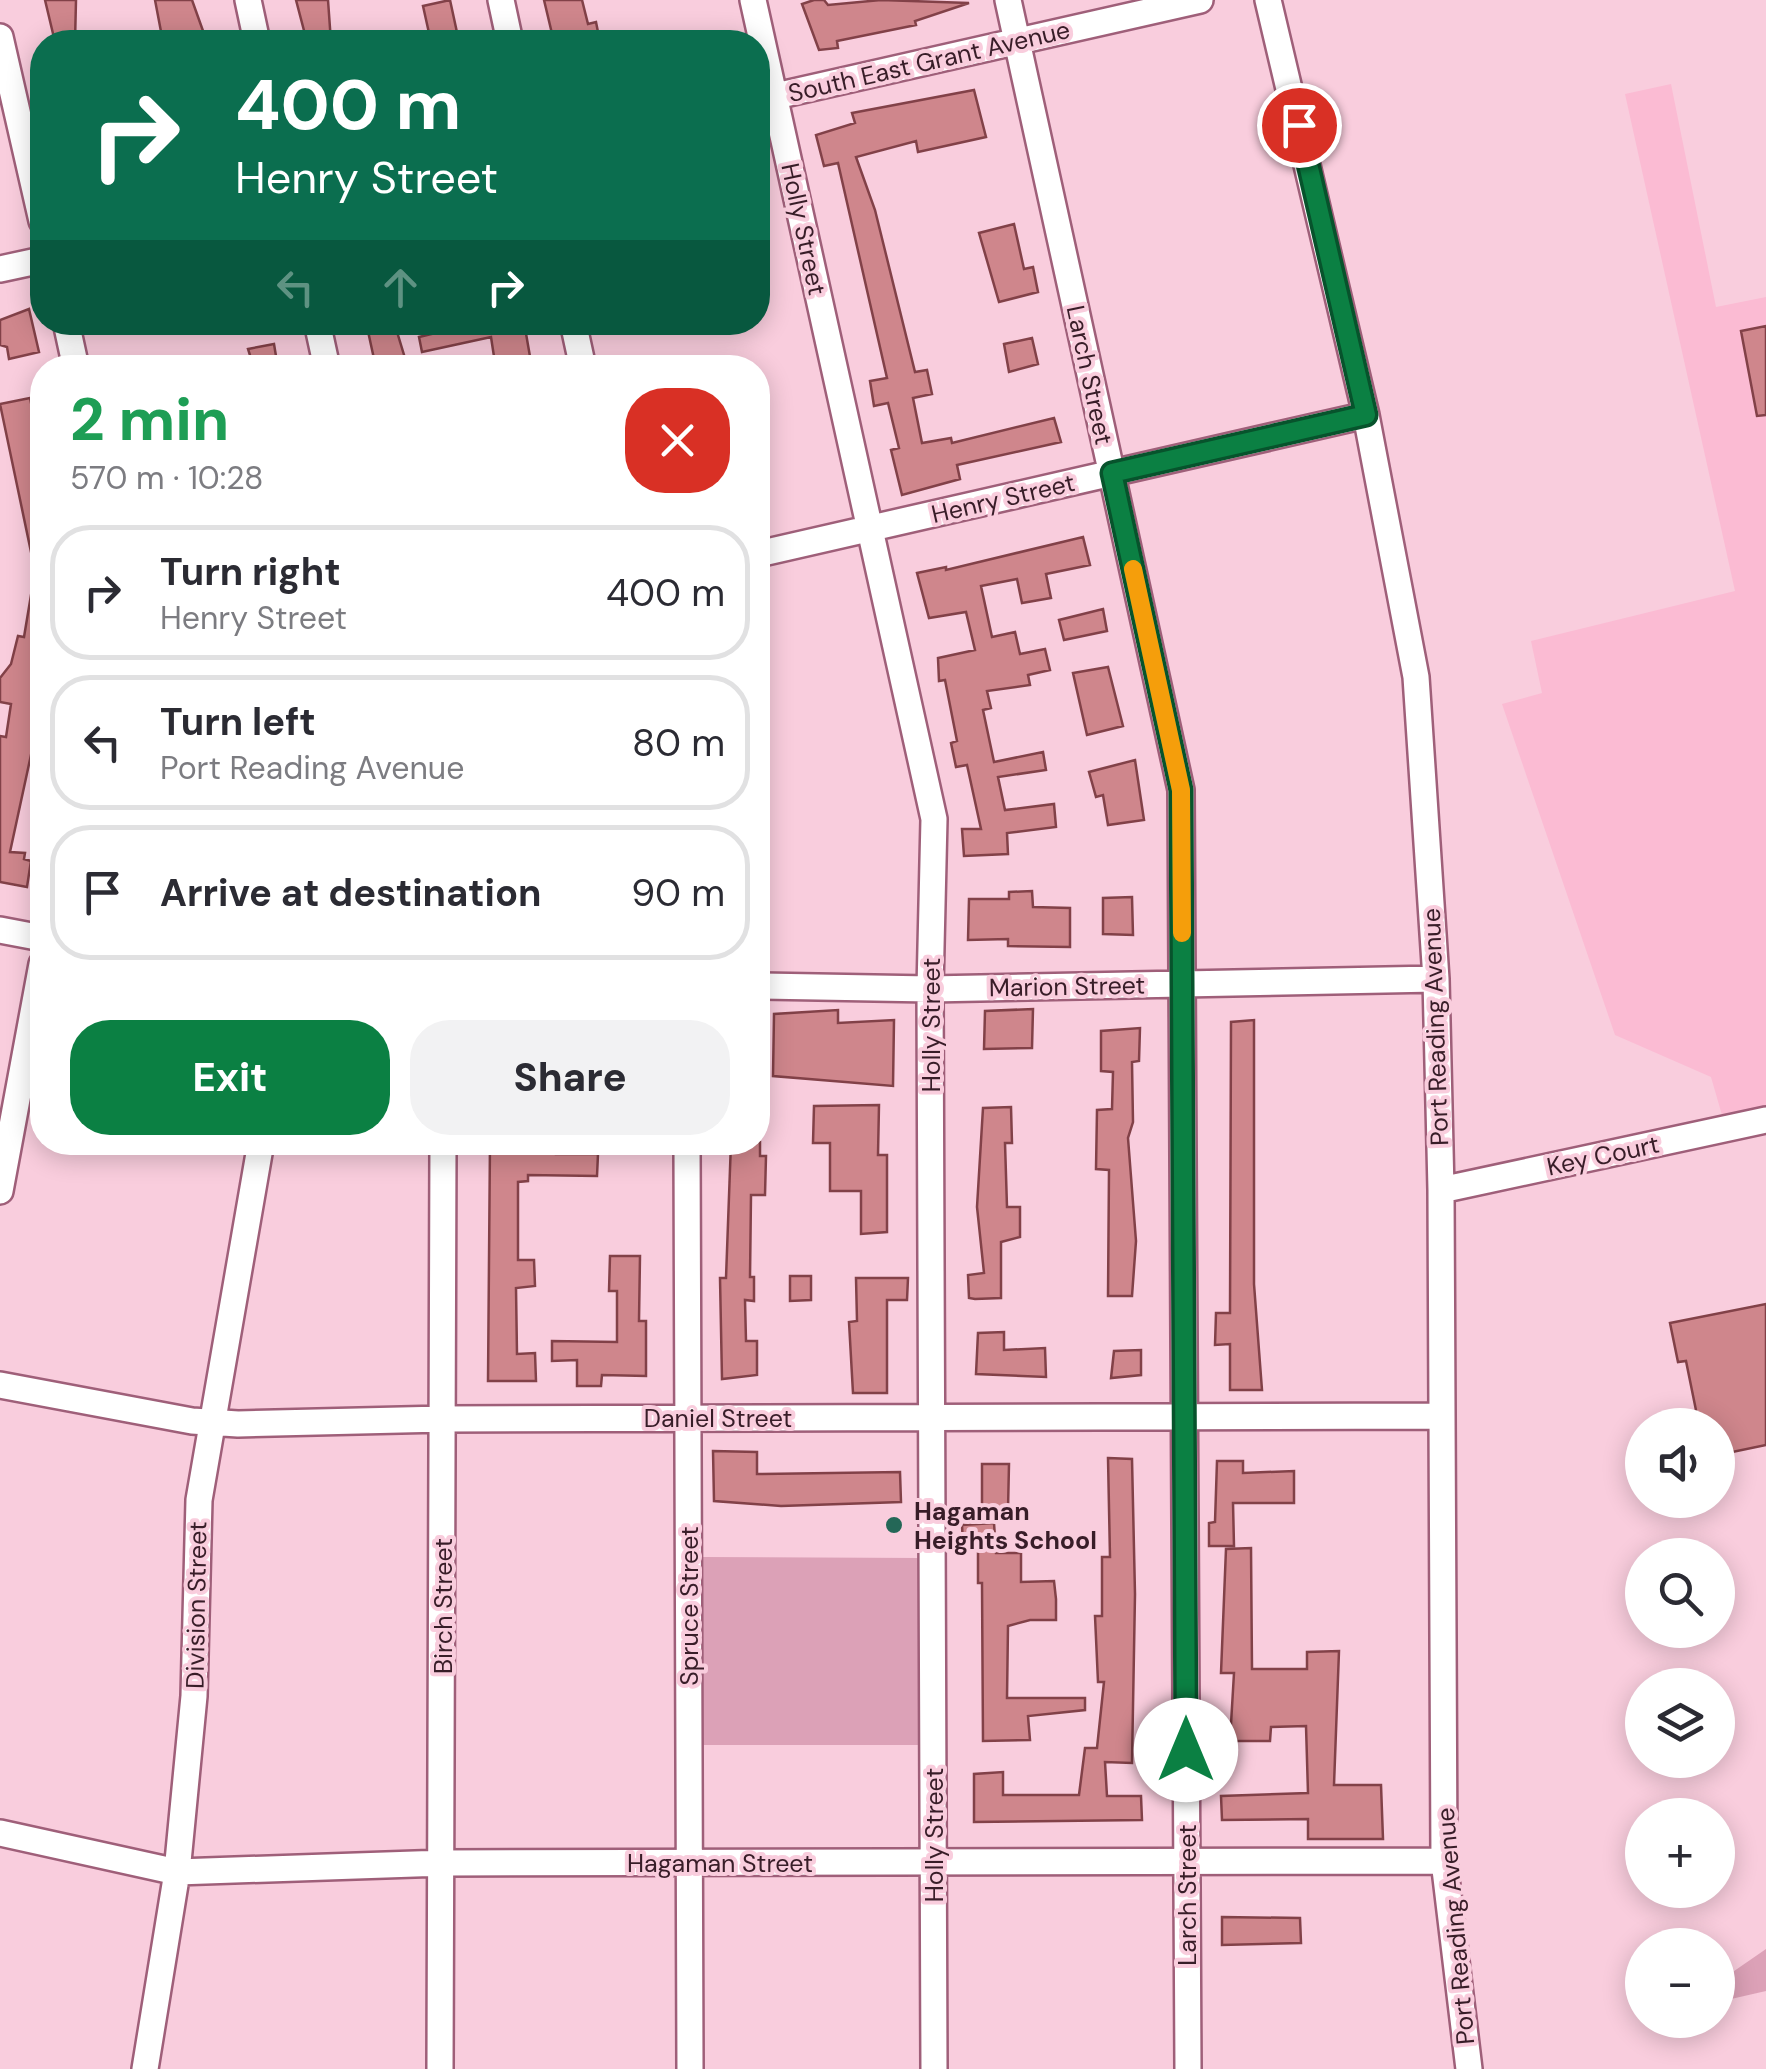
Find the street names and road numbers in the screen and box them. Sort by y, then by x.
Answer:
street label: South East Grant Avenue [785,13,1073,110]
street label: Holly Street [773,160,834,298]
street label: Larch Street [1059,302,1120,448]
street label: Henry Street [928,466,1078,531]
street label: Port Reading Avenue [1415,908,1456,1146]
street label: Holly Street [915,958,948,1092]
street label: Marion Street [988,969,1146,1004]
street label: Key Court [1544,1127,1662,1183]
street label: Daniel Street [644,1402,792,1435]
street label: Division Street [179,1521,214,1689]
street label: Spruce Street [673,1526,706,1686]
street label: Birch Street [427,1538,460,1674]
street label: Holly Street [918,1768,951,1902]
street label: Port Reading Avenue [1429,1806,1482,2046]
street label: Larch Street [1171,1824,1204,1966]
street label: Hagaman Street [627,1847,813,1880]

